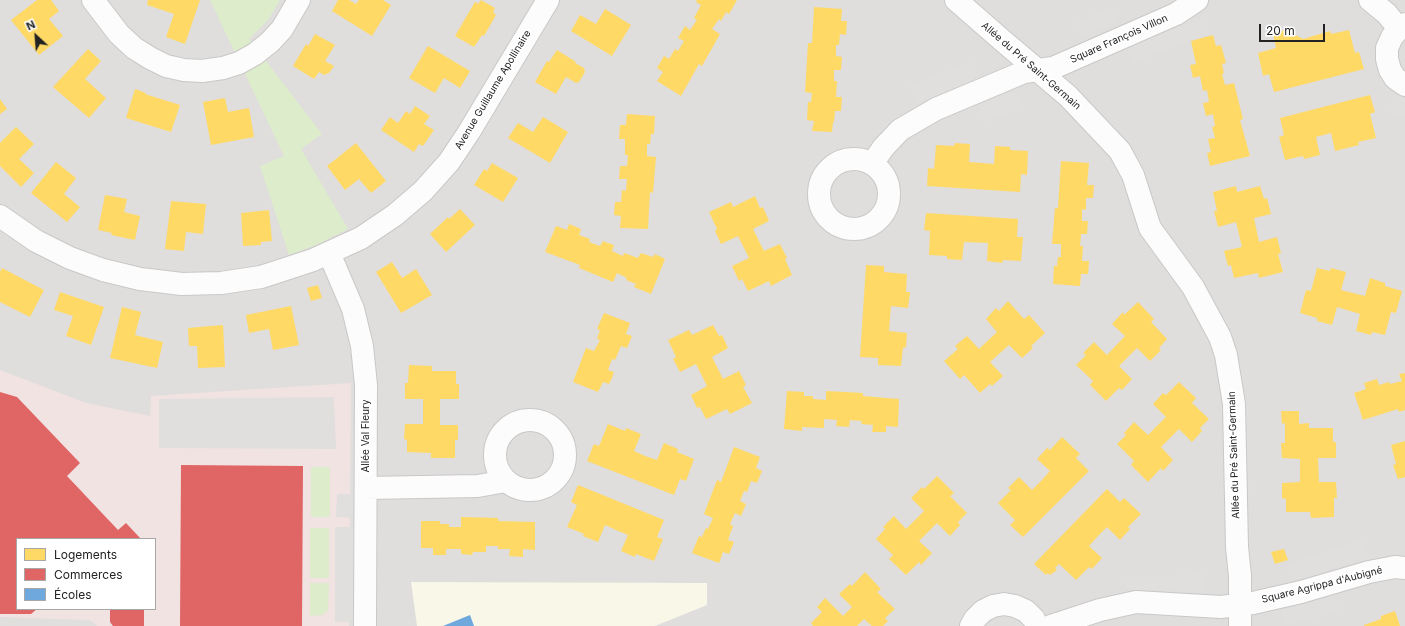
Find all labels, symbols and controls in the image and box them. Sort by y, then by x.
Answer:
street label: Square François Villon [1068,12,1170,66]
north arrow [16,16,56,56]
scale bar [1261,16,1327,42]
text: N [24,17,38,33]
street label: Allée du Pré Saint-Germain [979,20,1083,112]
text: 20 m [1266,23,1295,38]
street label: Avenue Guillaume Apollinaire [453,28,533,152]
street label: Allée du Pré Saint-Germain [1226,391,1242,519]
street label: Allée Val Fleury [360,399,372,473]
legend [16,538,156,610]
text: Logements [54,547,117,562]
street label: Square Agrippa d'Aubigné [1260,564,1384,606]
text: Commerces [54,567,122,582]
text: Écoles [54,587,92,602]

